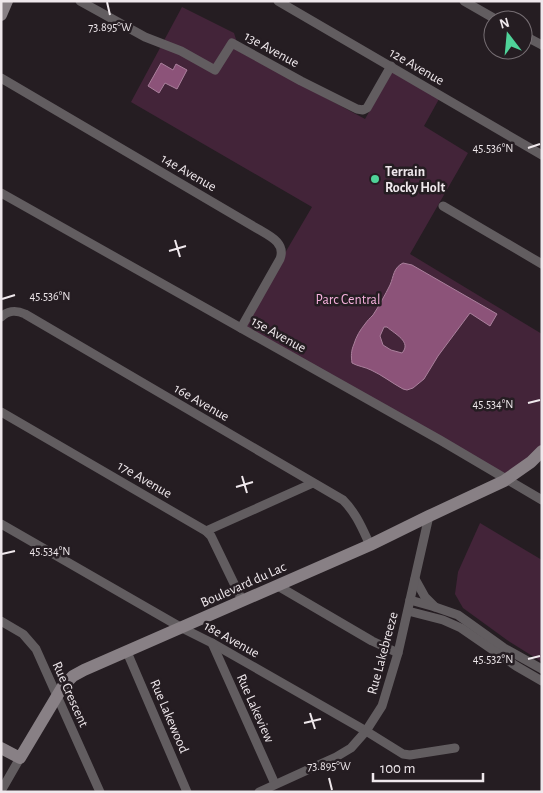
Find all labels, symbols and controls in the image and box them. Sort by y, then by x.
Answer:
north arrow [483,10,533,60]
text: N [498,15,511,32]
text: 73.895°W [88,21,132,33]
street label: 13e Avenue [242,29,301,71]
street label: 12e Avenue [387,46,446,88]
text: 45.536°N [473,142,513,154]
street label: 14e Avenue [159,152,218,194]
place label: Terrain Rocky Holt [385,165,445,195]
marker: Terrain Rocky Holt [369,173,381,185]
text: 45.536°N [30,290,70,302]
park label: Parc Central [316,293,380,307]
street label: 15e Avenue [249,314,308,356]
street label: 16e Avenue [172,382,231,424]
text: 45.534°N [473,398,513,410]
street label: 17e Avenue [115,459,174,501]
text: 45.534°N [30,545,70,557]
street label: Boulevard du Lac [199,560,289,610]
street label: Rue Lakebreeze [365,610,401,696]
street label: 18e Avenue [201,619,262,661]
text: 45.532°N [473,653,513,665]
street label: Rue Crescent [49,660,91,730]
street label: Rue Lakeview [234,672,277,745]
street label: Rue Lakewood [147,678,191,755]
scale bar [373,750,483,782]
text: 73.895°W [307,760,351,772]
text: 100 m [380,761,415,776]

